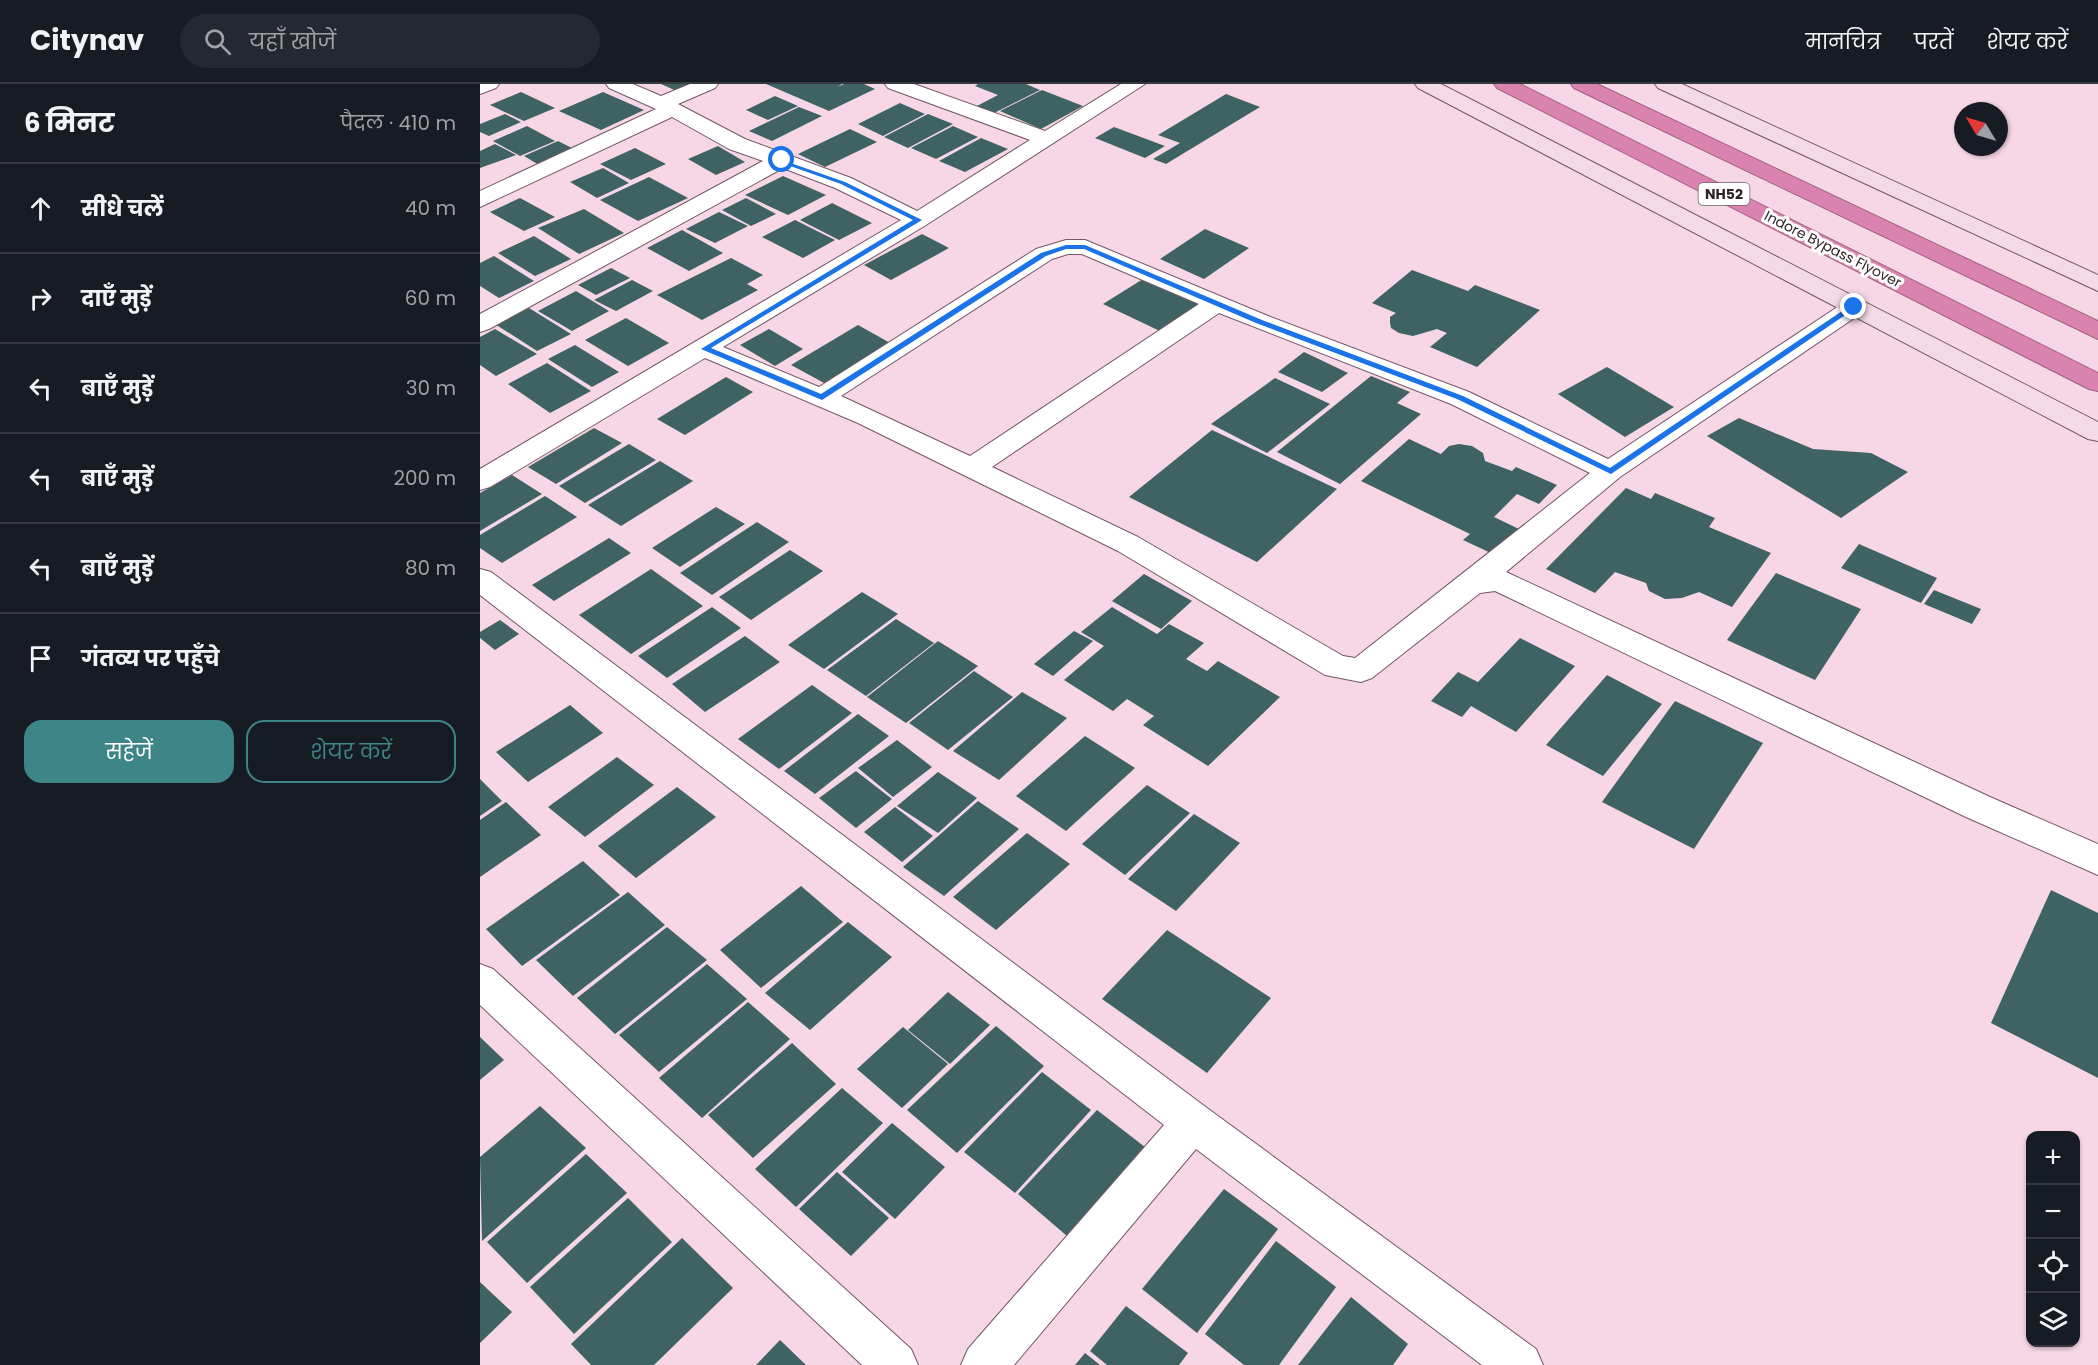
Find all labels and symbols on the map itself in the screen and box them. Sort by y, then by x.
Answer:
north arrow [1954,102,2008,156]
route start [768,146,794,172]
road number: NH52 [1698,183,1750,205]
street label: Indore Bypass Flyover [1761,206,1905,292]
route end [1840,293,1866,319]

